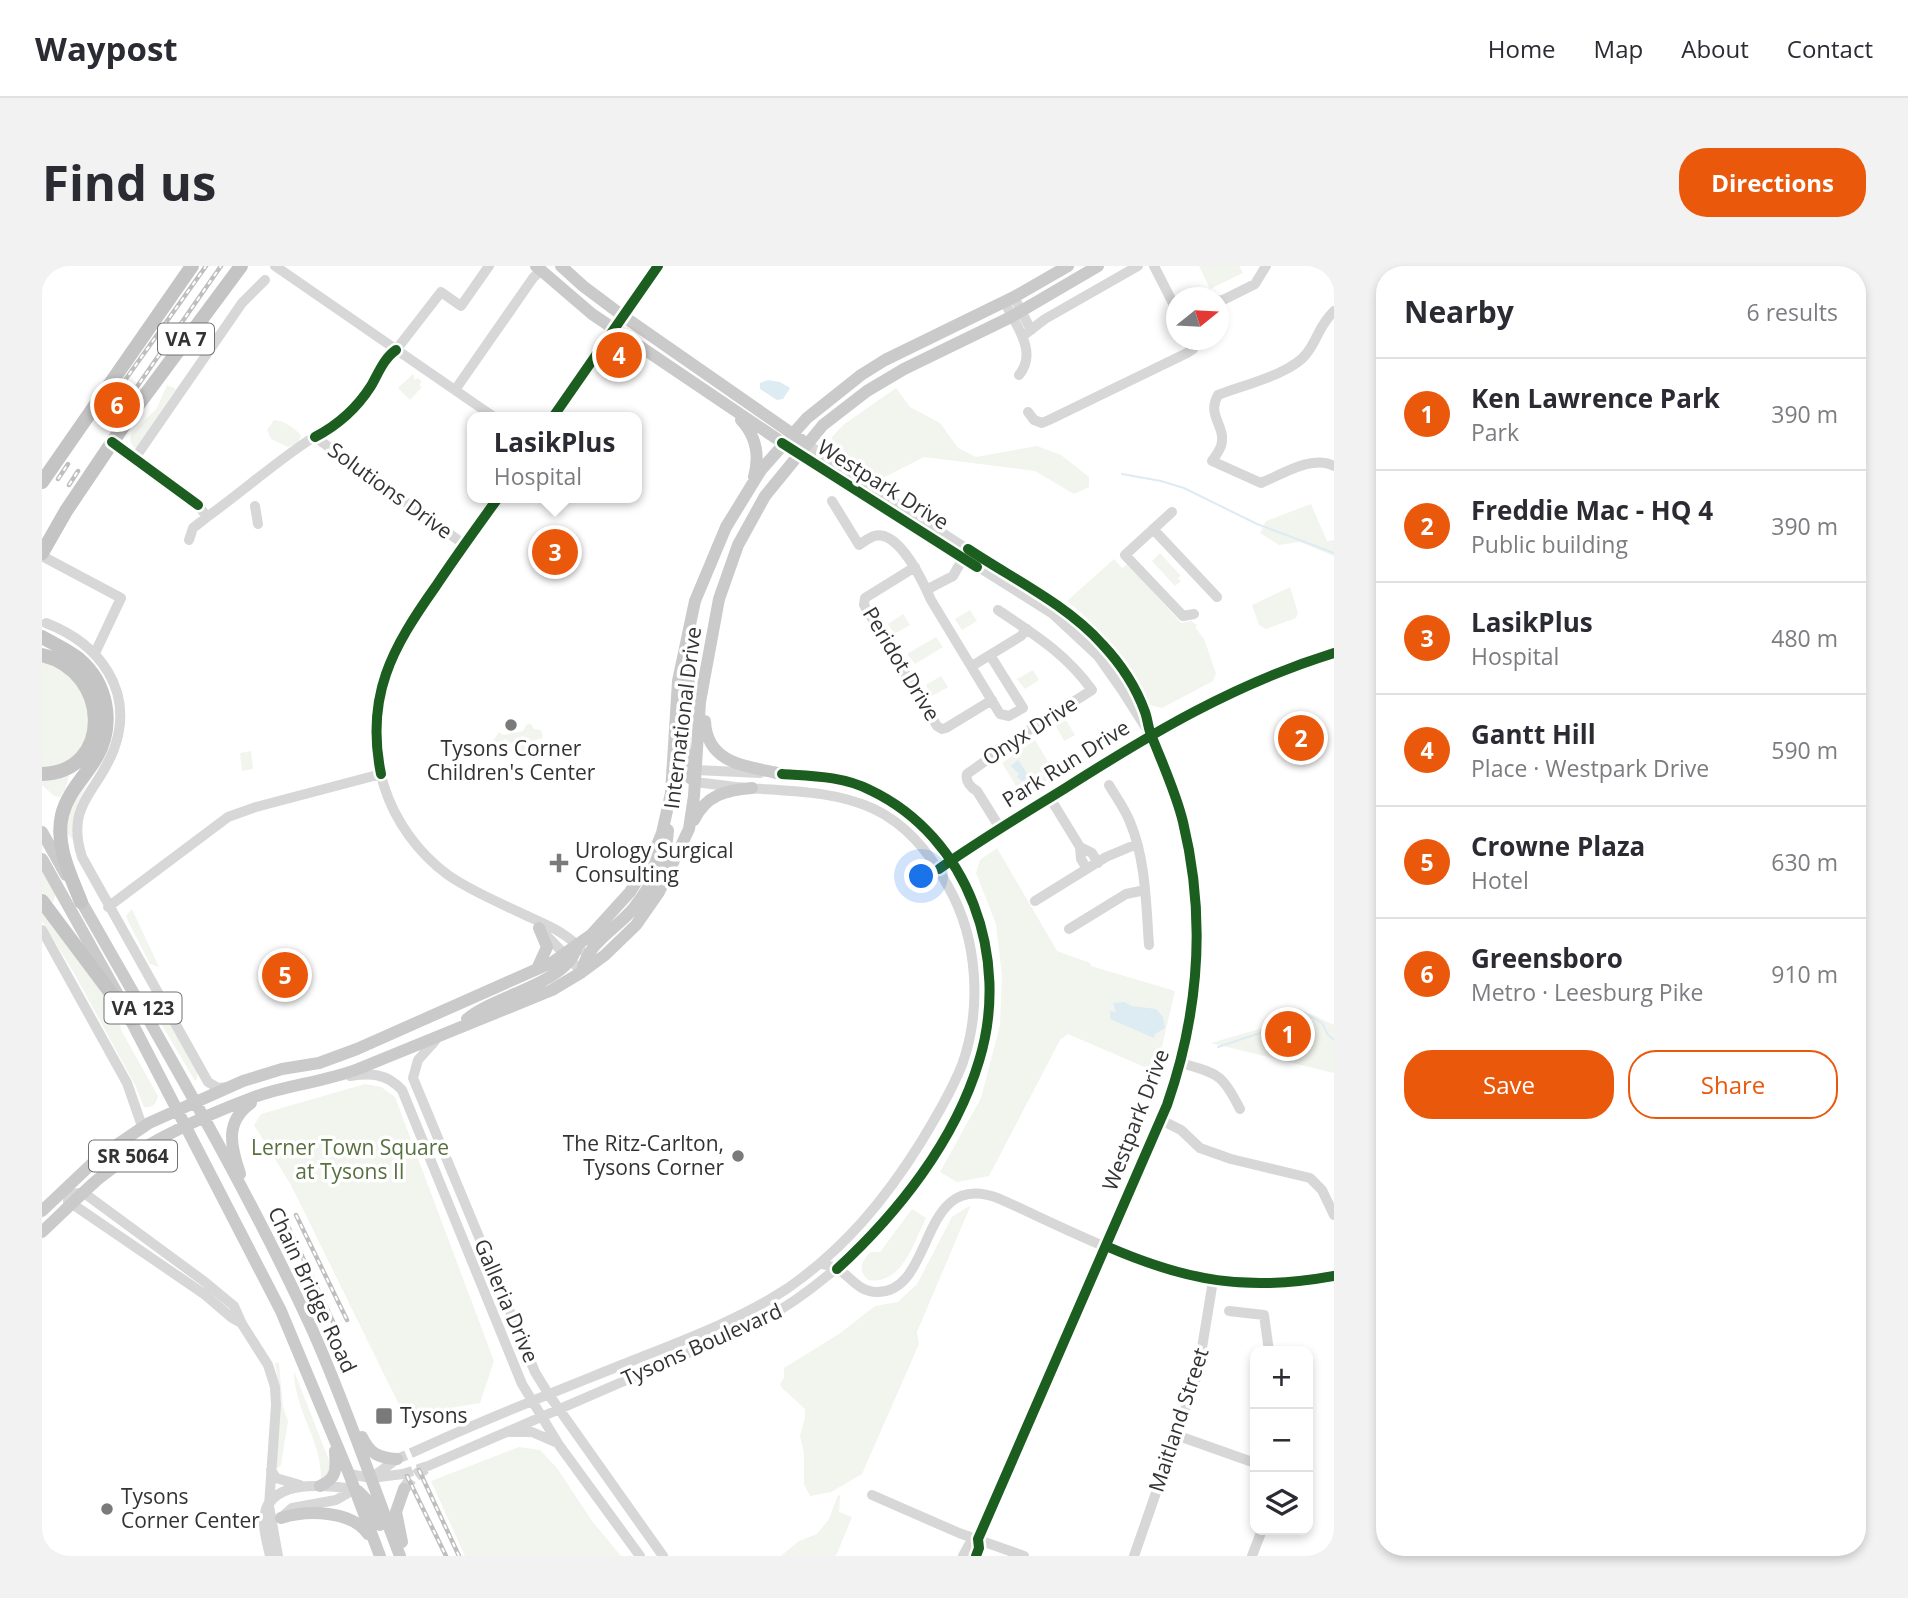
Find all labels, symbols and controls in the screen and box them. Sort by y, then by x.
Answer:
text: Waypost [35,26,178,71]
text: Home [1488,32,1556,65]
text: Map [1594,32,1643,65]
text: About [1681,32,1749,65]
text: Contact [1787,32,1873,65]
button: Directions [1679,148,1866,217]
text: Find us [42,149,216,215]
north arrow [1166,287,1229,350]
text: Nearby [1404,291,1514,332]
text: 6 results [1747,296,1838,328]
road number: VA 7 [158,324,214,354]
pin: 4 [596,329,642,381]
pin: 6 [94,379,140,431]
text: Ken Lawrence Park [1471,380,1720,416]
text: 1 [1420,398,1434,430]
text: 390 m [1771,398,1838,430]
popup [467,412,642,503]
text: Park [1471,416,1519,448]
text: LasikPlus [494,424,615,460]
street label: Westpark Drive [813,433,954,536]
street label: Solutions Drive [323,436,458,545]
text: Hospital [494,460,582,492]
text: Freddie Mac - HQ 4 [1471,492,1713,528]
text: 2 [1420,510,1434,542]
text: 390 m [1771,510,1838,542]
pin: 3 [532,526,578,578]
text: Public building [1471,528,1628,560]
street label: Peridot Drive [857,601,947,726]
text: LasikPlus [1471,604,1593,640]
text: 3 [1420,622,1434,654]
text: 480 m [1771,622,1838,654]
street label: International Drive [657,625,707,811]
text: Hospital [1471,640,1559,672]
street label: Onyx Drive [977,689,1082,771]
pin: 2 [1278,712,1324,764]
street label: Park Run Drive [997,713,1134,813]
text: Gantt Hill [1471,716,1596,752]
marker: Tysons Corner Children's Center [503,717,519,733]
place label: Tysons Corner Children's Center [427,734,596,786]
text: 4 [1420,734,1434,766]
text: 590 m [1771,734,1838,766]
text: Place · Westpark Drive [1471,752,1709,784]
text: Crowne Plaza [1471,828,1645,864]
place label: Urology Surgical Consulting [575,836,734,888]
text: 5 [1420,846,1434,878]
text: 630 m [1771,846,1838,878]
marker: Urology Surgical Consulting [549,853,569,873]
your location [904,859,938,893]
text: Hotel [1471,864,1529,896]
text: Greensboro [1471,940,1623,976]
pin: 5 [262,949,308,1001]
text: 6 [1420,958,1434,990]
text: 910 m [1771,958,1838,990]
text: Metro · Leesburg Pike [1471,976,1704,1008]
road number: VA 123 [104,992,182,1024]
pin: 1 [1265,1008,1311,1060]
street label: Westpark Drive [1095,1045,1175,1195]
button: Save [1404,1050,1614,1119]
button: Share [1628,1050,1838,1119]
place label: The Ritz-Carlton, Tysons Corner [563,1129,724,1181]
park label: Lerner Town Square at Tysons II [251,1133,449,1185]
road number: SR 5064 [89,1140,177,1172]
marker: The Ritz-Carlton, Tysons Corner [730,1148,746,1164]
street label: Chain Bridge Road [262,1202,364,1377]
street label: Galleria Drive [468,1235,546,1367]
street label: Tysons Boulevard [617,1296,786,1392]
street label: Maitland Street [1142,1344,1215,1495]
map controls [1250,1346,1313,1535]
button: + [1250,1346,1313,1409]
place label: Tysons [400,1401,468,1429]
marker: Tysons [374,1406,394,1426]
button: − [1250,1409,1313,1472]
button: layers [1250,1472,1313,1535]
place label: Tysons Corner Center [121,1482,260,1534]
marker: Tysons Corner Center [99,1501,115,1517]

